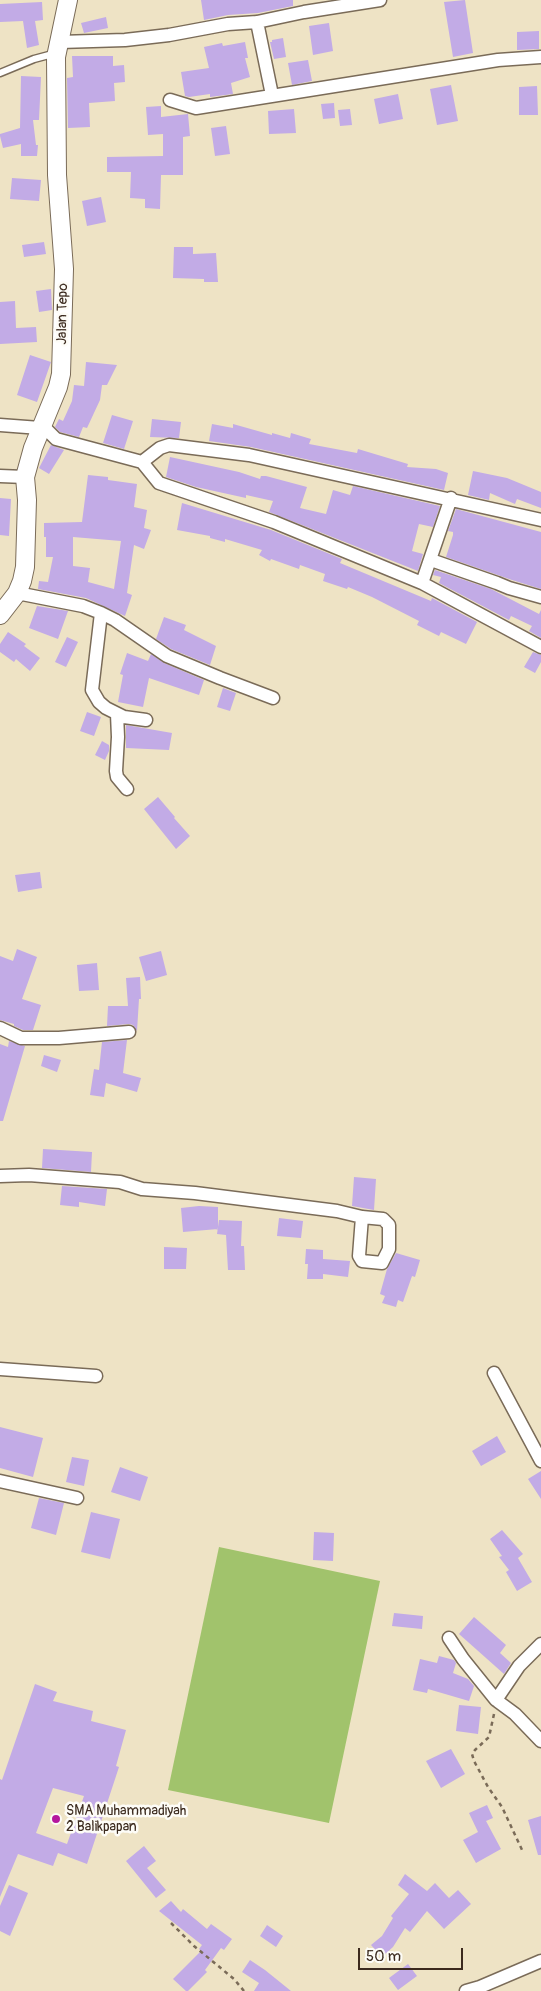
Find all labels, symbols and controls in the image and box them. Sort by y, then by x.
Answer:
street label: Jalan Tepo [54,283,72,345]
place label: SMA Muhammadiyah 2 Balikpapan [66,1803,186,1835]
marker: SMA Muhammadiyah 2 Balikpapan [50,1813,62,1825]
scale bar [361,1938,466,1970]
text: 50 m [366,1947,401,1966]

